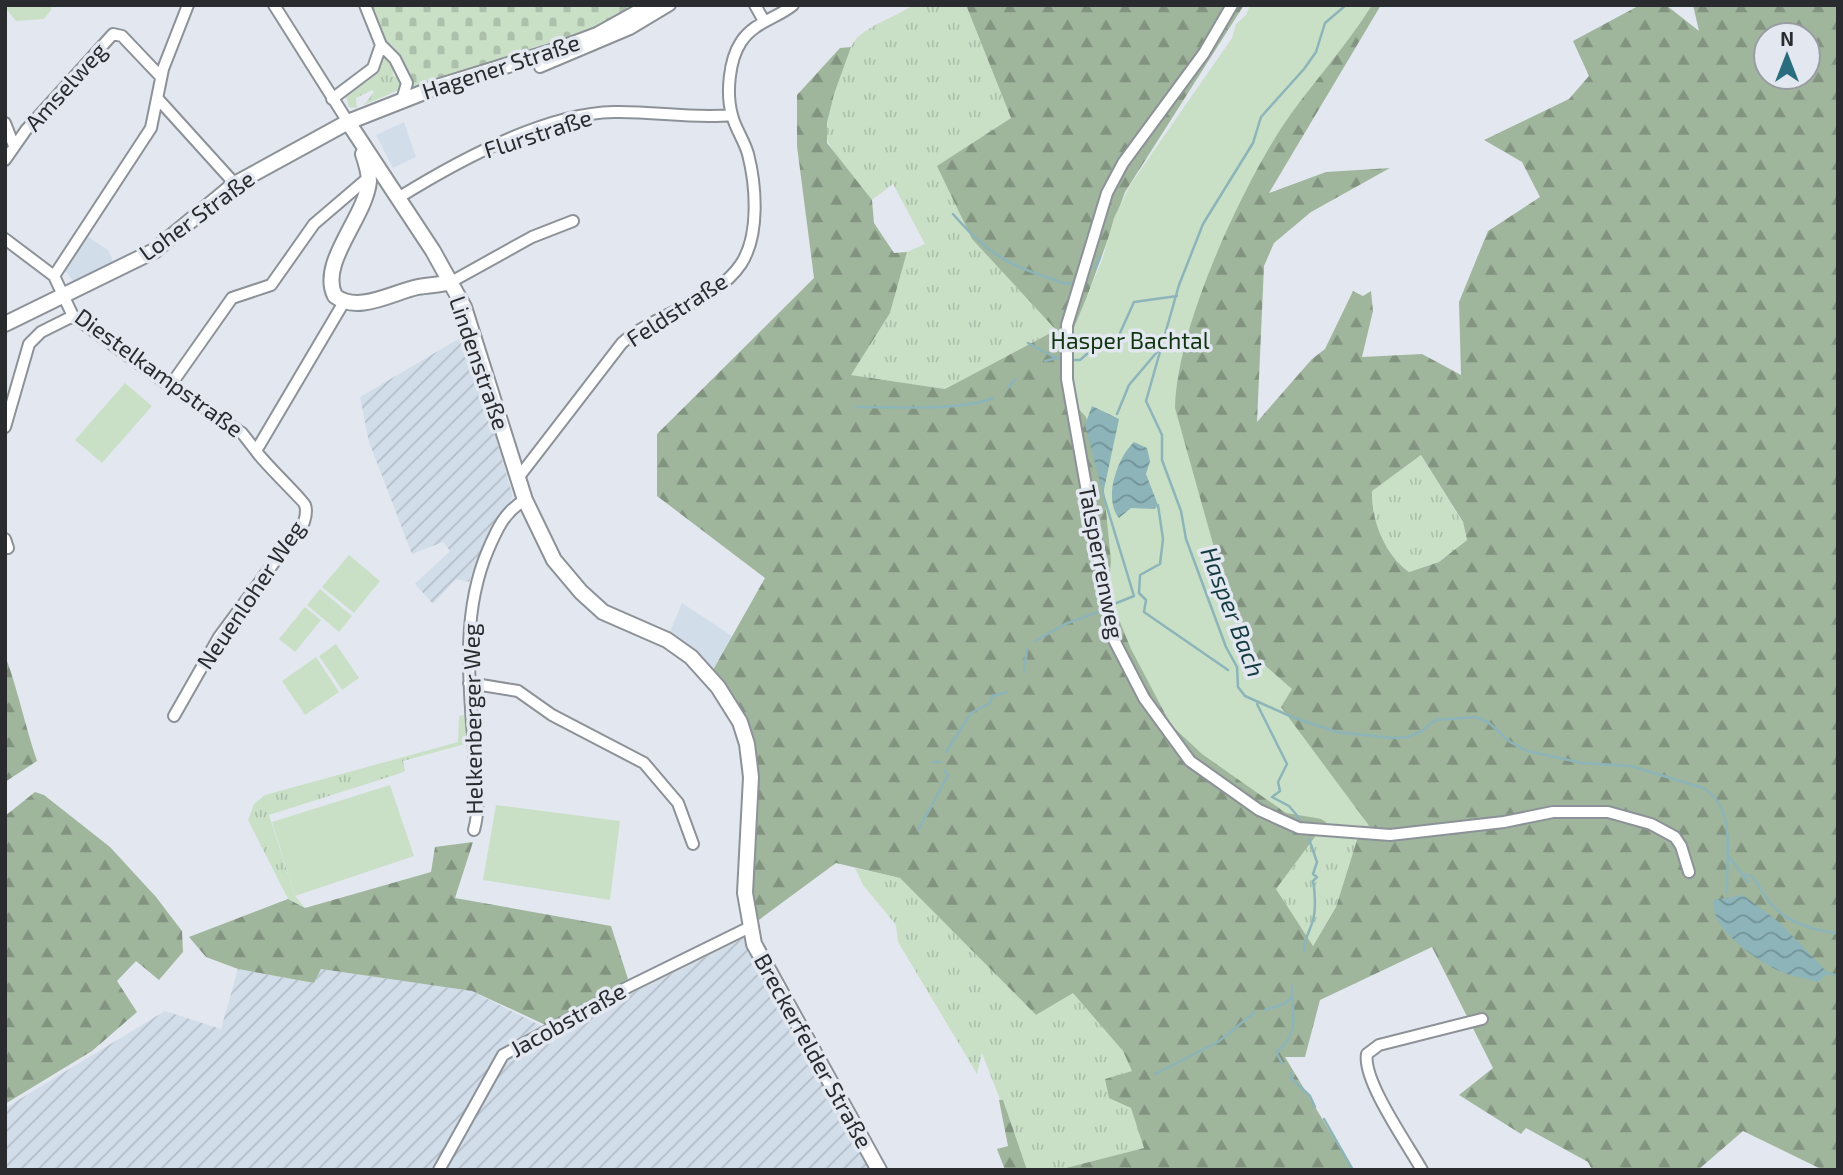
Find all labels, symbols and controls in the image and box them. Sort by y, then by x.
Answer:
north arrow [1752,21,1822,91]
street label: Hagener Straße [418,27,583,105]
text: N [1780,27,1794,50]
street label: Amselweg [18,36,112,136]
street label: Flurstraße [480,102,595,164]
street label: Loher Straße [133,164,260,266]
street label: Feldstraße [621,266,732,352]
street label: Lindenstraße [444,292,516,433]
street label: Diestelkampstraße [70,302,249,443]
park label: Hasper Bachtal [1051,326,1210,354]
street label: Talsperrenweg [1073,483,1131,641]
street label: Neuenloher Weg [190,515,310,674]
water label: Hasper Bach [1195,542,1271,681]
street label: Helkenberger Weg [456,623,488,815]
street label: Breckerfelder Straße [749,948,879,1153]
street label: Jacobstraße [505,976,630,1062]

